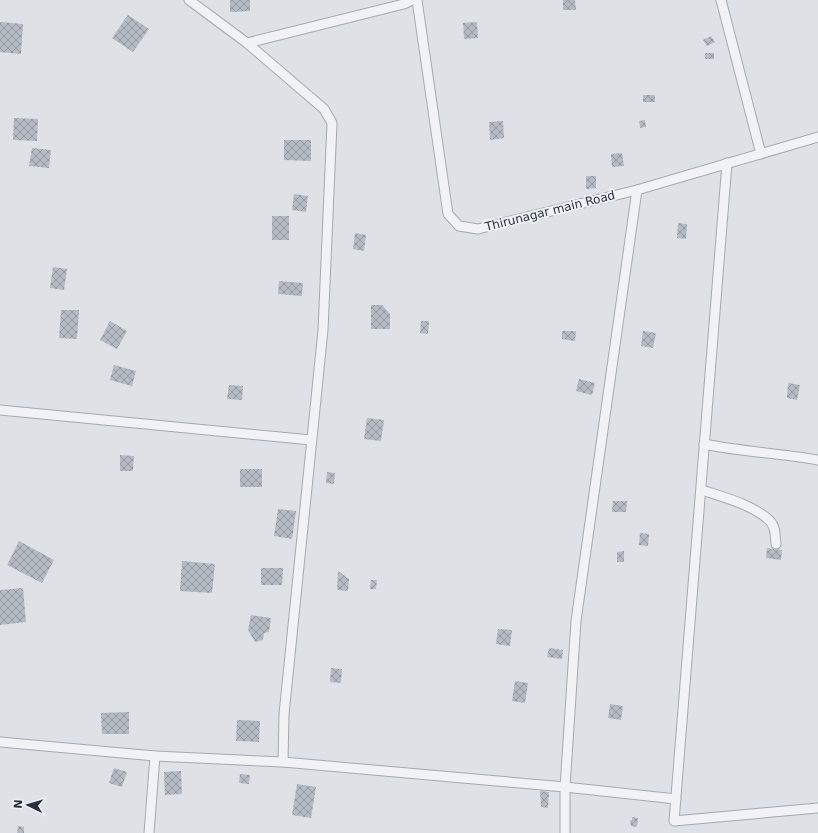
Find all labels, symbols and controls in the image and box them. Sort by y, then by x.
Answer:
street label: Thirunagar main Road [483,188,616,234]
north arrow [8,785,48,825]
text: N [12,799,25,809]

